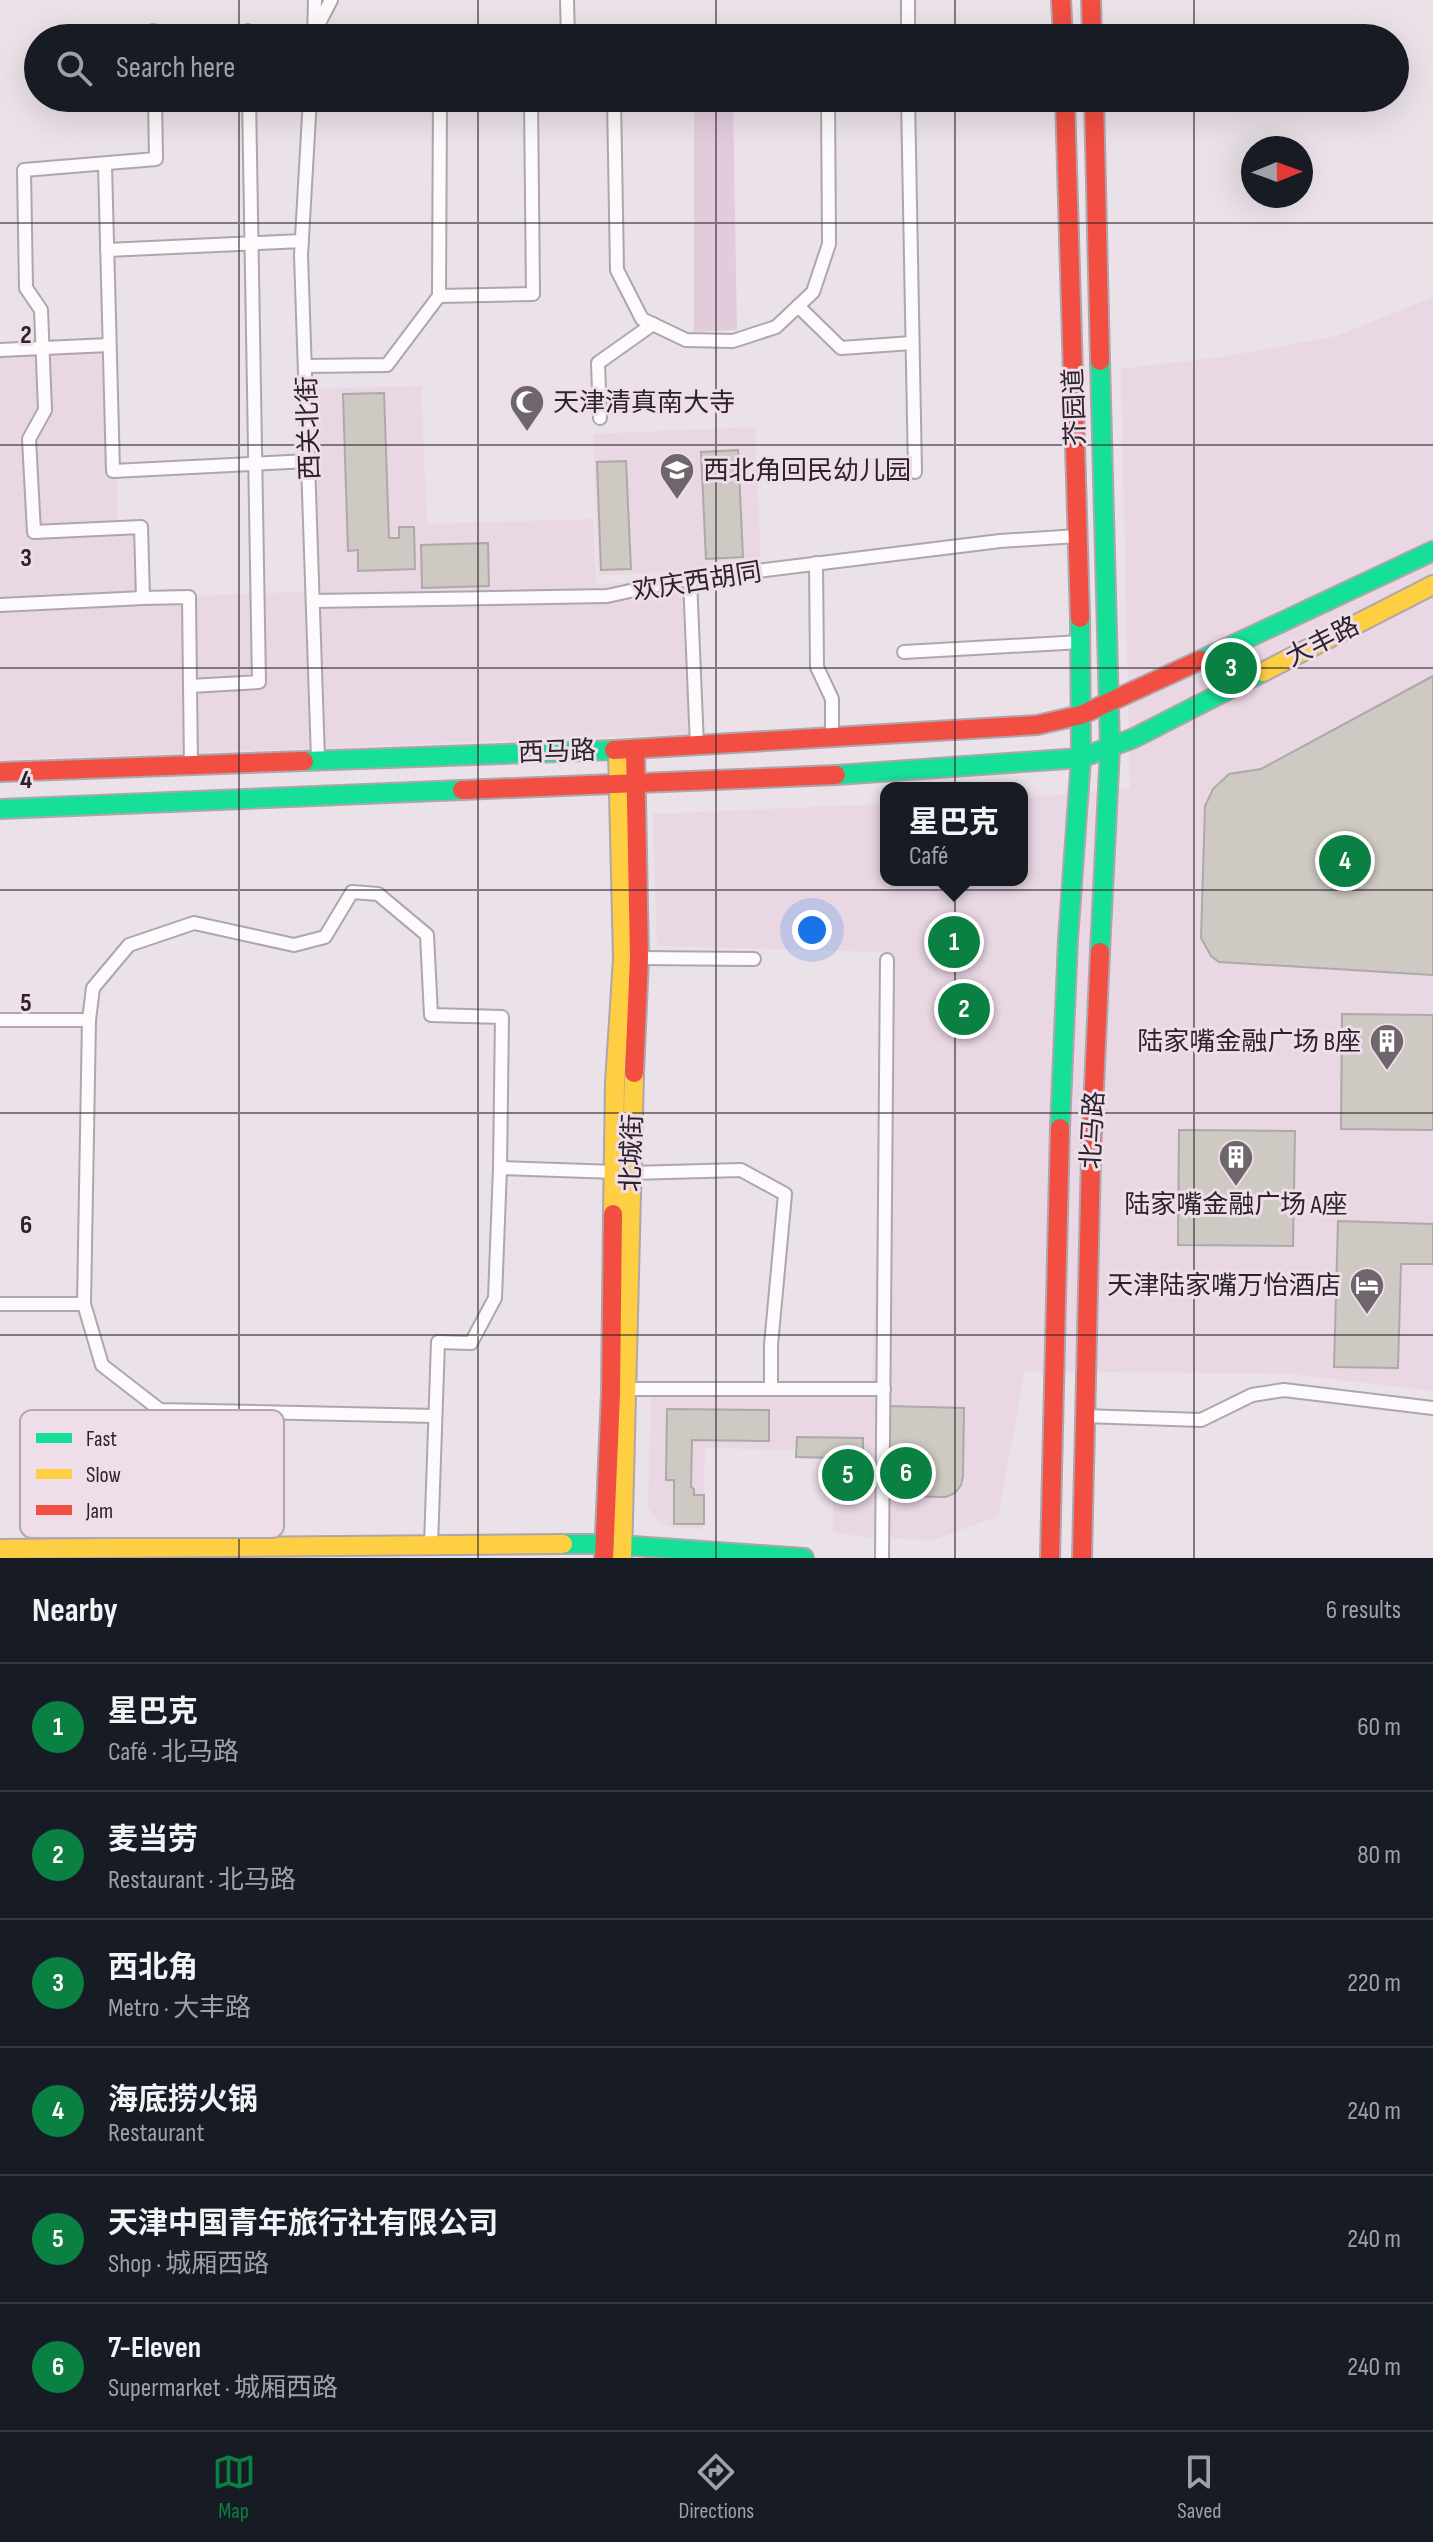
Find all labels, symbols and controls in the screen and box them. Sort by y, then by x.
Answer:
search box [24,24,1409,112]
icon: search [52,46,96,90]
text: Search here [116,50,235,86]
north arrow [1241,136,1313,208]
text: 2 [20,320,32,351]
street label: 芥园道 [1059,367,1092,446]
street label: 西关北街 [292,375,327,480]
mosque icon: 天津清真南大寺 [508,383,546,433]
place label: 天津清真南大寺 [553,388,735,419]
school or university icon: 西北角回民幼儿园 [658,451,696,501]
place label: 西北角回民幼儿园 [703,456,911,487]
text: 3 [20,543,32,574]
street label: 欢庆西胡同 [631,557,764,608]
street label: 大丰路 [1281,611,1364,674]
pin: 3 [1205,638,1257,698]
street label: 西马路 [518,736,597,769]
text: 4 [20,765,32,796]
popup [880,782,1028,886]
text: 星巴克 [909,805,999,841]
pin: 4 [1319,831,1371,891]
text: Café [909,841,949,872]
your location [792,910,832,950]
pin: 1 [928,912,980,972]
pin: 2 [938,979,990,1039]
text: 5 [20,988,32,1019]
building icon: 陆家嘴金融广场 B座 [1368,1022,1406,1072]
place label: 陆家嘴金融广场 B座 [1137,1027,1361,1058]
street label: 北马路 [1076,1090,1111,1170]
street label: 北城街 [616,1114,649,1193]
building icon: 陆家嘴金融广场 A座 [1217,1138,1255,1188]
place label: 陆家嘴金融广场 A座 [1124,1190,1348,1221]
text: 6 [20,1210,32,1241]
hotel icon: 天津陆家嘴万怡酒店 [1348,1266,1386,1316]
place label: 天津陆家嘴万怡酒店 [1107,1271,1341,1302]
legend [20,1410,284,1538]
text: Fast [86,1426,117,1453]
pin: 6 [880,1443,932,1503]
pin: 5 [822,1445,874,1505]
text: Slow [86,1462,121,1489]
text: Jam [85,1498,113,1525]
text: Nearby [32,1590,118,1631]
text: 6 results [1326,1595,1401,1626]
text: 星巴克 [108,1694,198,1730]
text: 1 [53,1712,63,1743]
text: 60 m [1357,1712,1401,1743]
text: Café · 北马路 [108,1737,239,1768]
text: 麦当劳 [108,1822,198,1858]
text: 2 [52,1840,64,1871]
text: 80 m [1357,1840,1401,1871]
text: Restaurant · 北马路 [108,1865,296,1896]
text: 西北角 [108,1950,198,1986]
text: 3 [52,1968,64,1999]
text: 220 m [1347,1968,1401,1999]
text: Metro · 大丰路 [108,1993,251,2024]
text: 海底捞火锅 [108,2082,258,2118]
text: 4 [52,2096,64,2127]
text: 240 m [1347,2096,1401,2127]
text: Restaurant [108,2118,204,2149]
text: 天津中国青年旅行社有限公司 [108,2206,498,2242]
text: 5 [52,2224,64,2255]
text: 240 m [1347,2224,1401,2255]
text: Shop · 城厢西路 [108,2249,269,2280]
text: 7-Eleven [108,2330,201,2366]
text: 6 [52,2352,64,2383]
text: 240 m [1347,2352,1401,2383]
text: Supermarket · 城厢西路 [108,2373,338,2404]
tab: Map [212,2450,256,2525]
tab: Directions [679,2450,754,2525]
tab: Saved [1177,2450,1221,2525]

